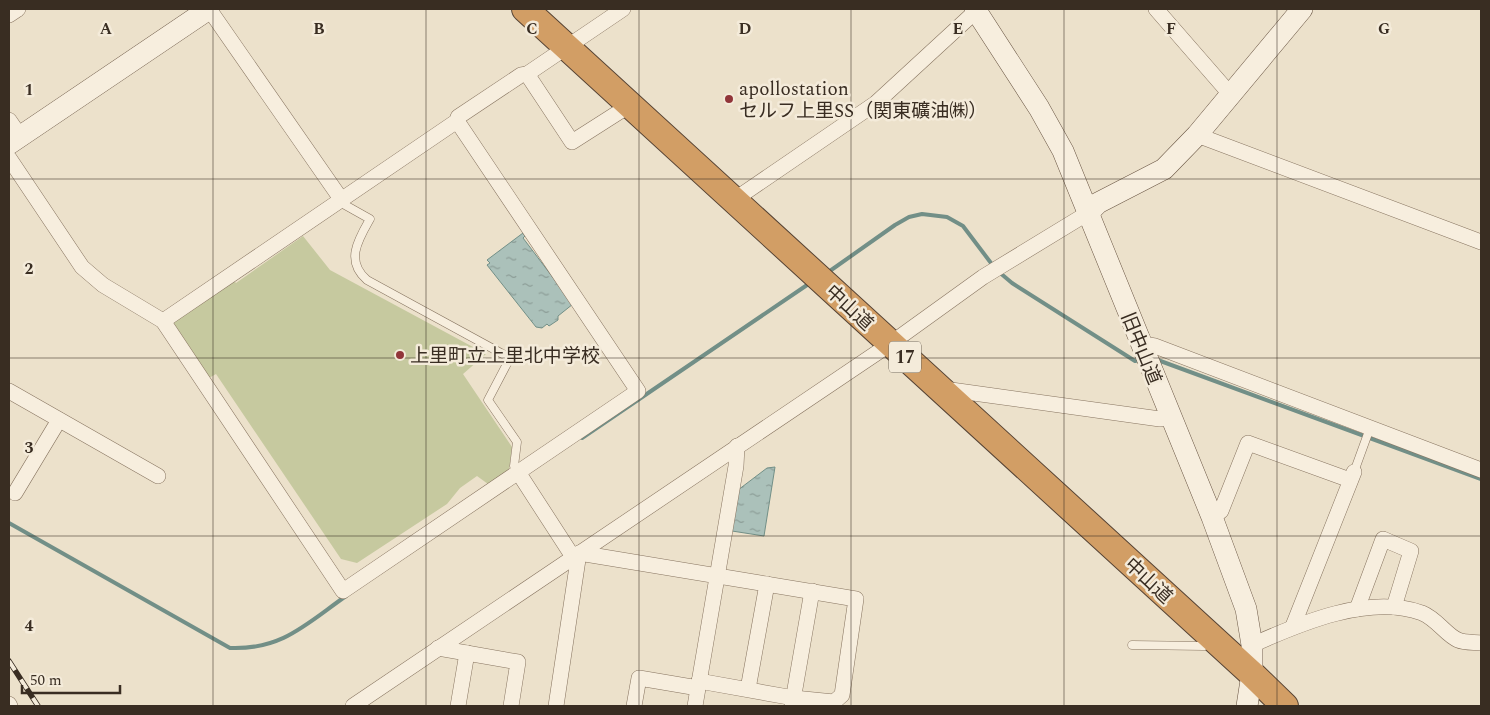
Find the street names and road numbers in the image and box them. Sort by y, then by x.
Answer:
street label: 中山道 [818,278,880,338]
street label: 旧中山道 [1113,308,1168,389]
road number: 17 [889,342,921,372]
street label: 中山道 [1117,551,1179,611]

